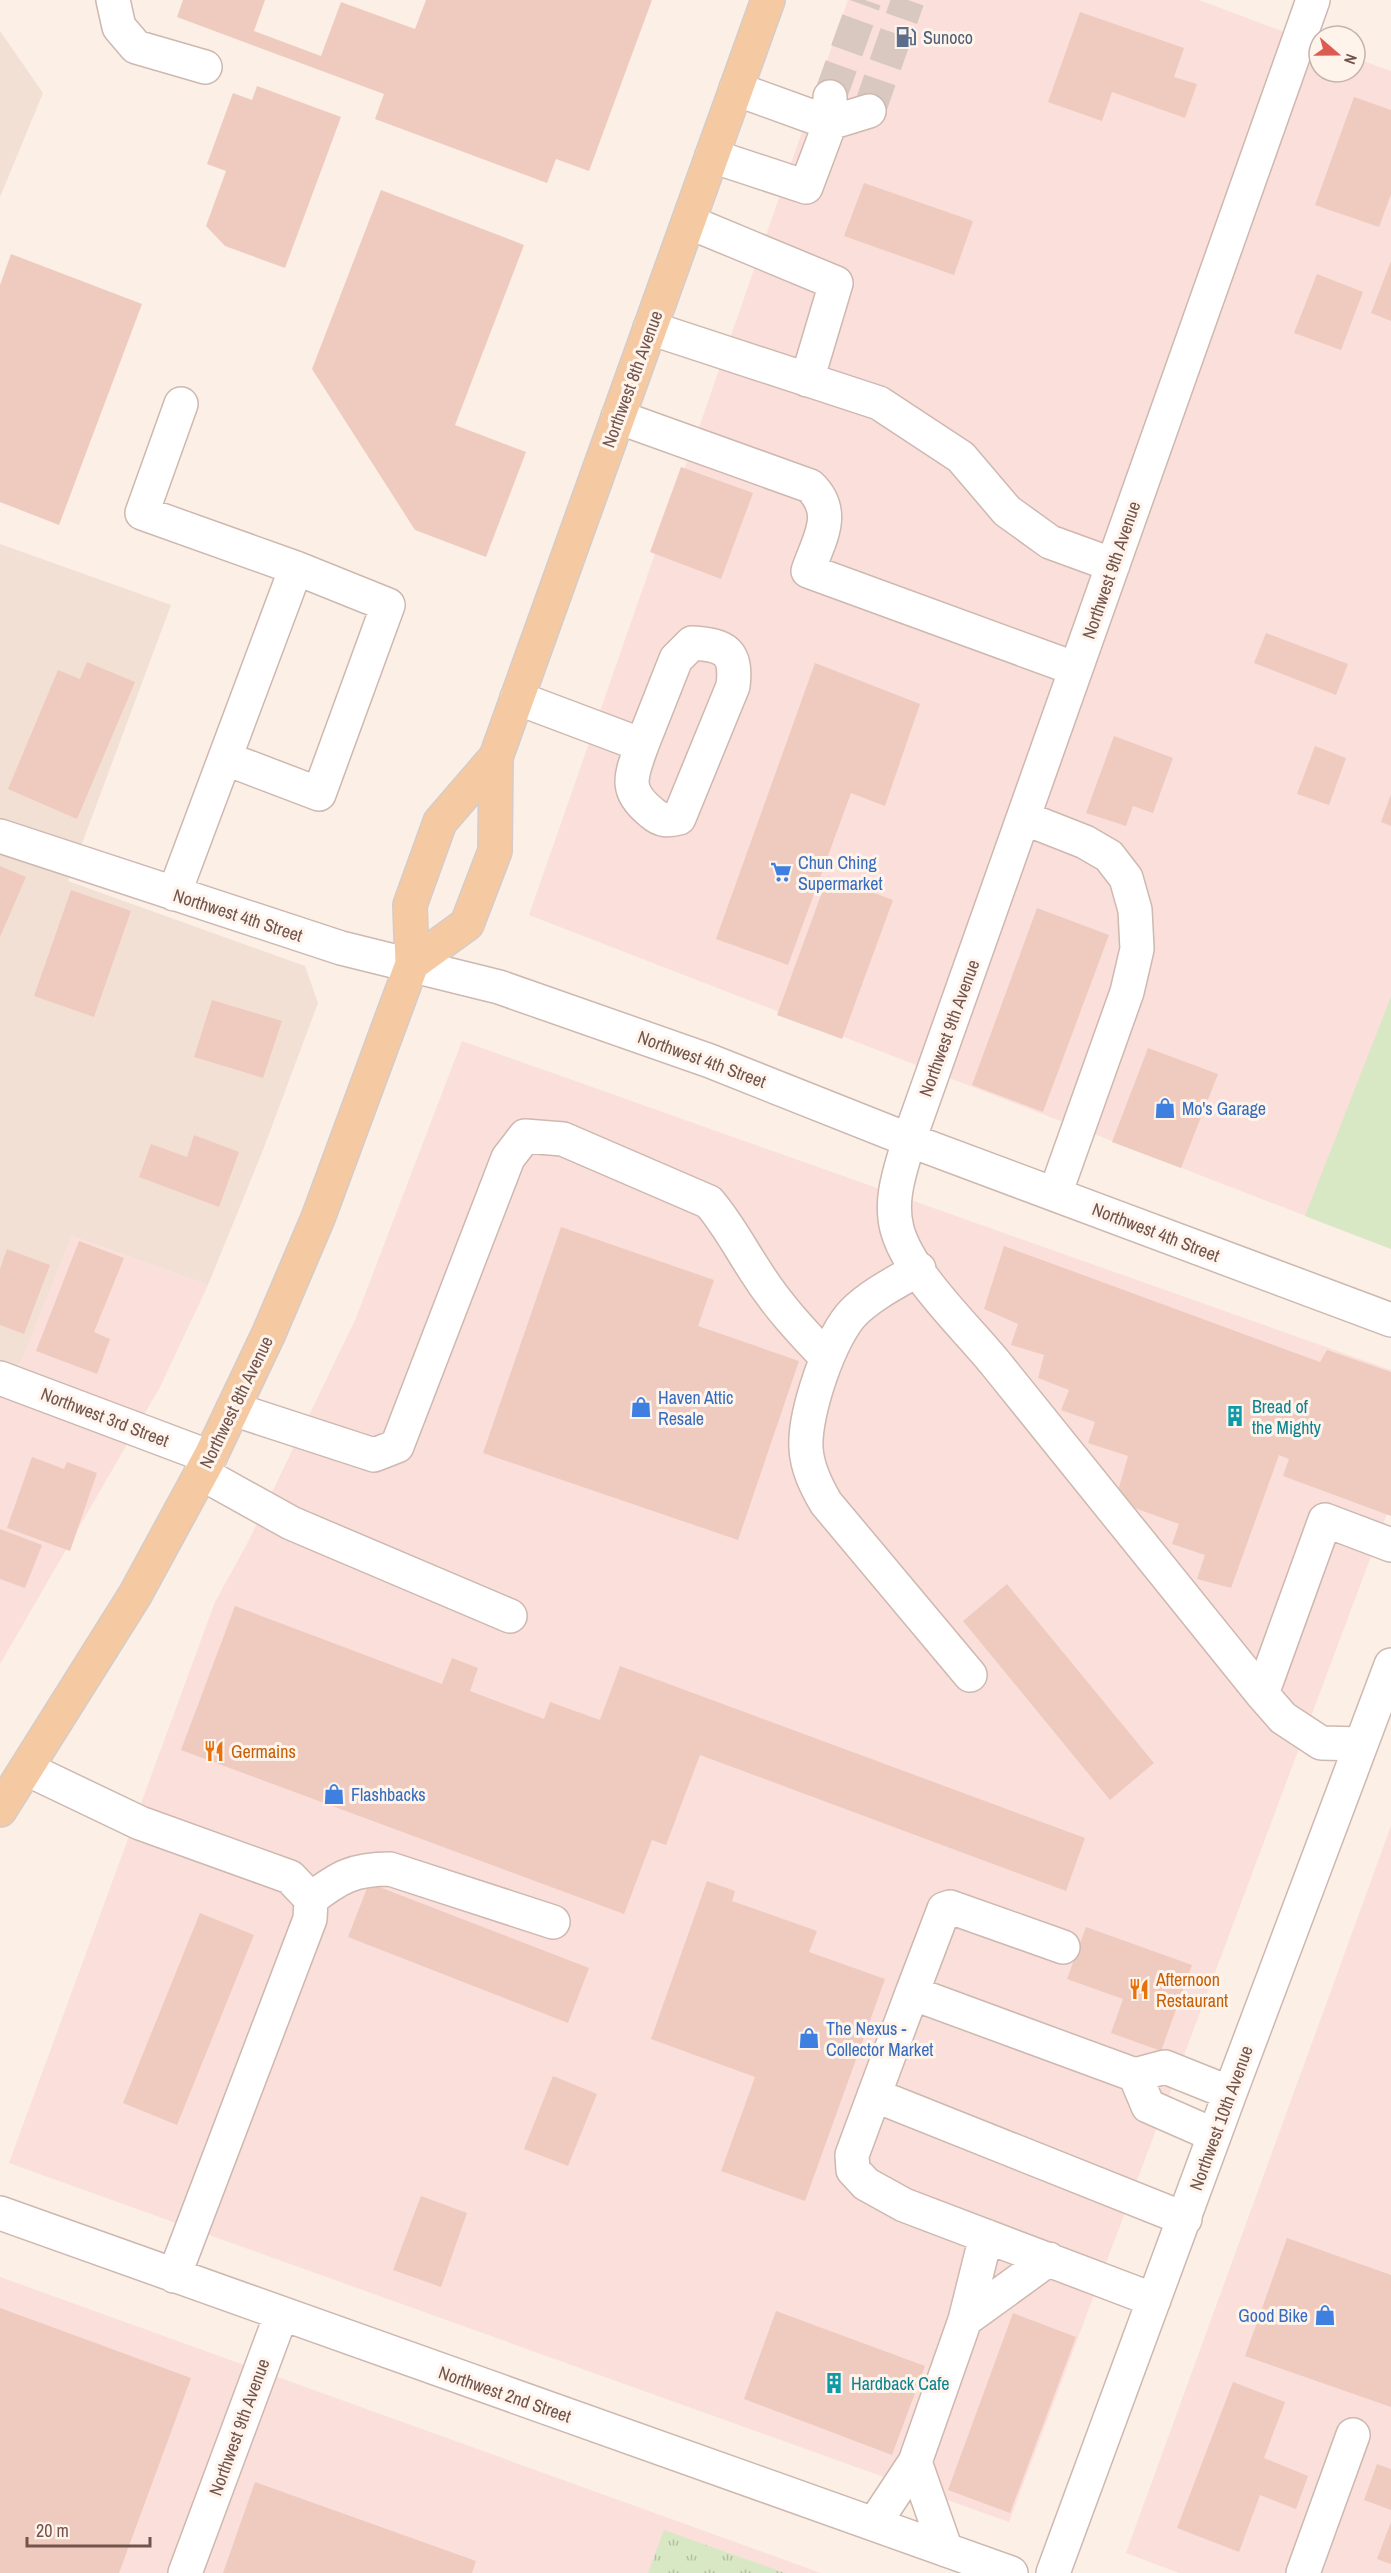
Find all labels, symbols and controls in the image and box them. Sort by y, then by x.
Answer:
north arrow [1307,24,1367,84]
fuel station icon: Sunoco [894,25,918,49]
place label: Sunoco [923,25,973,50]
text: N [1339,51,1363,67]
street label: Northwest 8th Avenue [596,307,668,451]
street label: Northwest 9th Avenue [1076,498,1146,642]
place label: Chun Ching Supermarket [798,850,883,896]
supermarket icon: Chun Ching Supermarket [769,860,793,884]
street label: Northwest 4th Street [170,882,306,948]
street label: Northwest 9th Avenue [913,956,985,1100]
street label: Northwest 4th Street [635,1024,769,1094]
shop icon: Mo's Garage [1153,1096,1177,1120]
place label: Mo's Garage [1182,1096,1266,1121]
street label: Northwest 4th Street [1089,1196,1223,1268]
street label: Northwest 8th Avenue [193,1332,279,1472]
street label: Northwest 3rd Street [37,1381,173,1453]
place label: Haven Attic Resale [658,1385,734,1431]
place label: Bread of the Mighty [1252,1394,1322,1440]
shop icon: Haven Attic Resale [629,1395,653,1419]
building icon: Bread of the Mighty [1223,1404,1247,1428]
restaurant icon: Germains [202,1739,226,1763]
place label: Germains [231,1739,296,1764]
shop icon: Flashbacks [322,1782,346,1806]
place label: Flashbacks [351,1782,426,1807]
place label: Afternoon Restaurant [1155,1967,1228,2013]
restaurant icon: Afternoon Restaurant [1127,1977,1151,2001]
place label: The Nexus - Collector Market [826,2016,933,2062]
shop icon: The Nexus - Collector Market [797,2026,821,2050]
street label: Northwest 10th Avenue [1183,2042,1259,2194]
place label: Good Bike [1238,2303,1308,2328]
shop icon: Good Bike [1313,2303,1337,2327]
street label: Northwest 9th Avenue [203,2355,275,2499]
street label: Northwest 2nd Street [435,2360,575,2428]
building icon: Hardback Cafe [822,2371,846,2395]
place label: Hardback Cafe [851,2371,949,2396]
scale bar [27,2510,150,2548]
text: 20 m [36,2518,69,2543]

